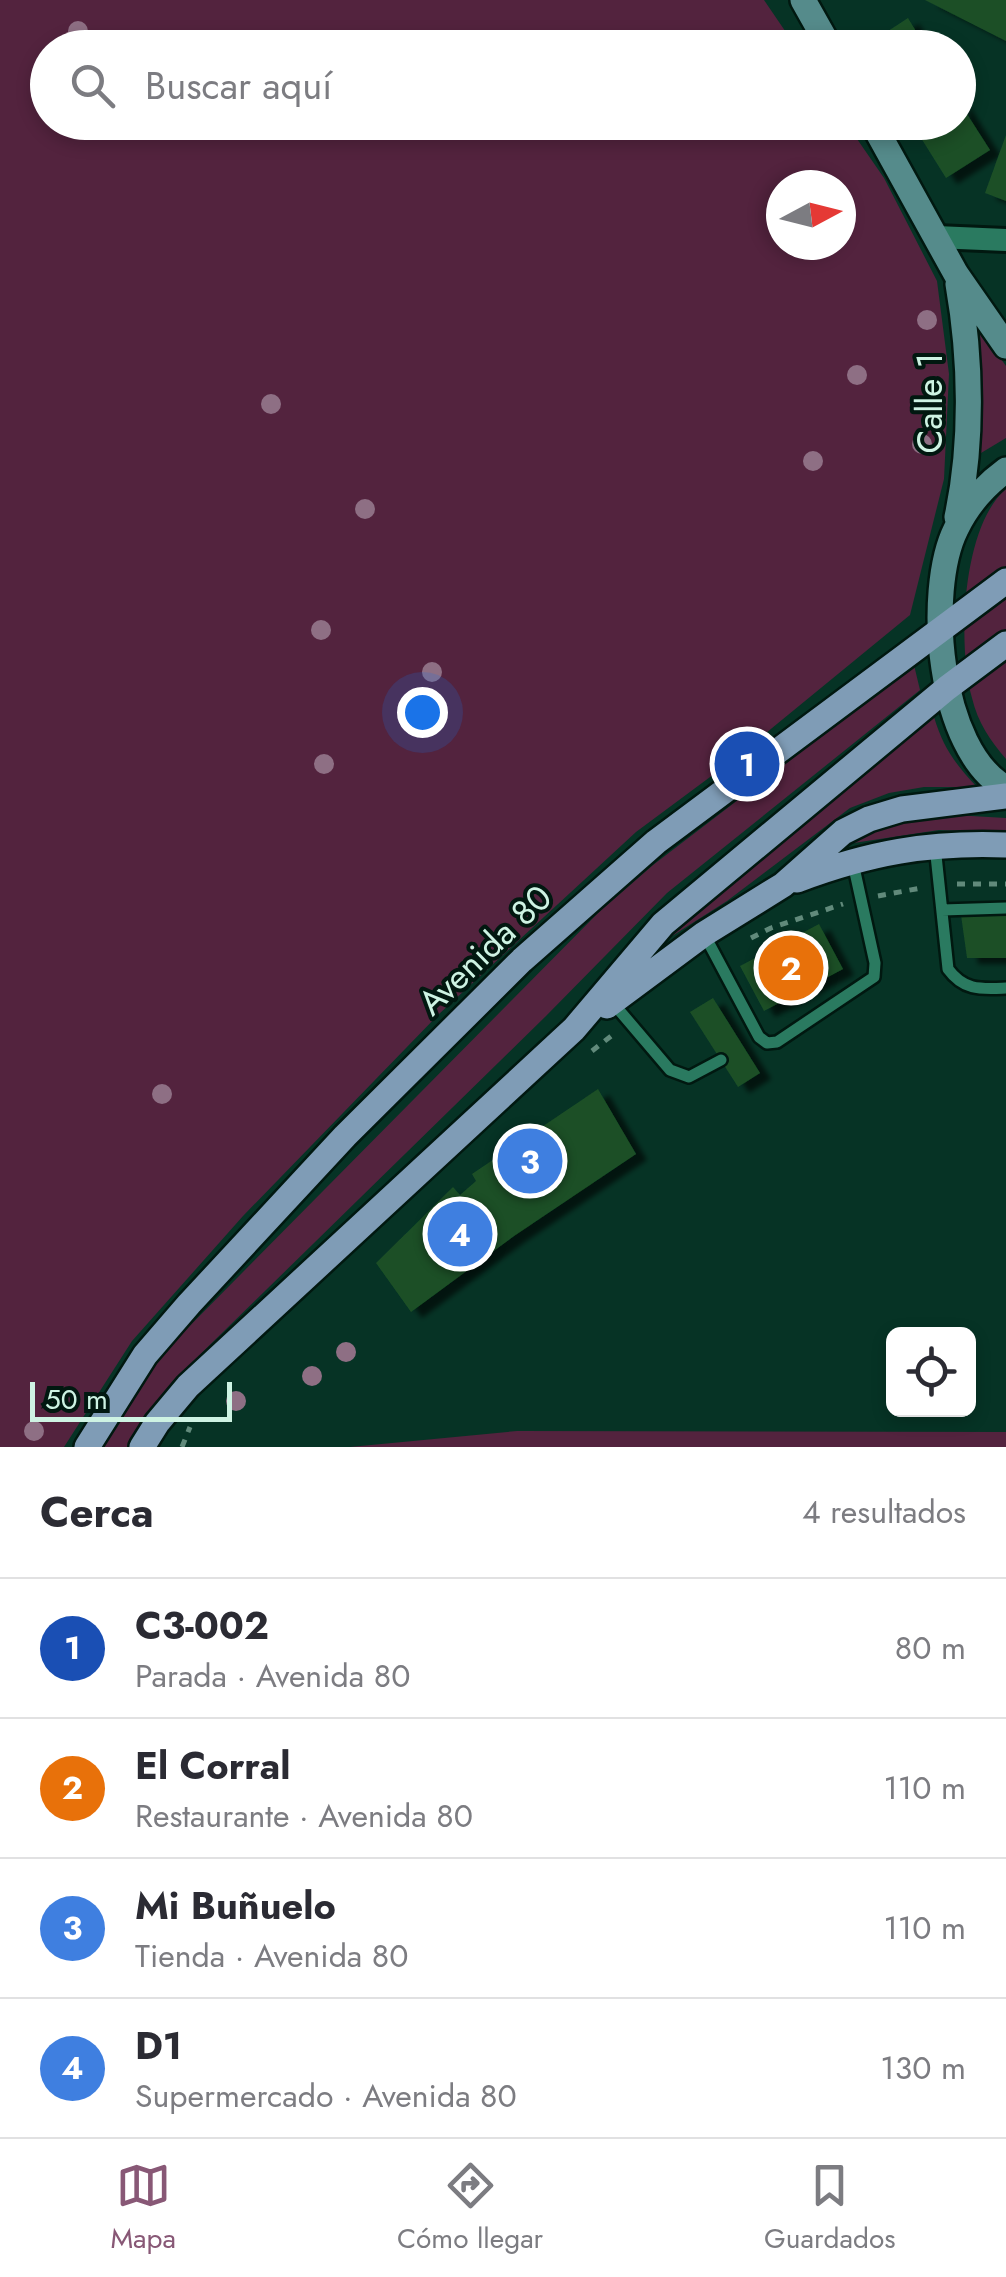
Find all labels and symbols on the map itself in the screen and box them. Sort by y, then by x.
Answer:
north arrow [766,170,856,260]
street label: Calle 1 [905,352,955,454]
your location [397,687,448,738]
pin: 1 [714,726,780,802]
street label: Avenida 80 [407,873,563,1027]
pin: 2 [758,930,824,1006]
pin: 3 [498,1124,562,1198]
pin: 4 [428,1196,492,1272]
scale bar [30,1377,232,1422]

